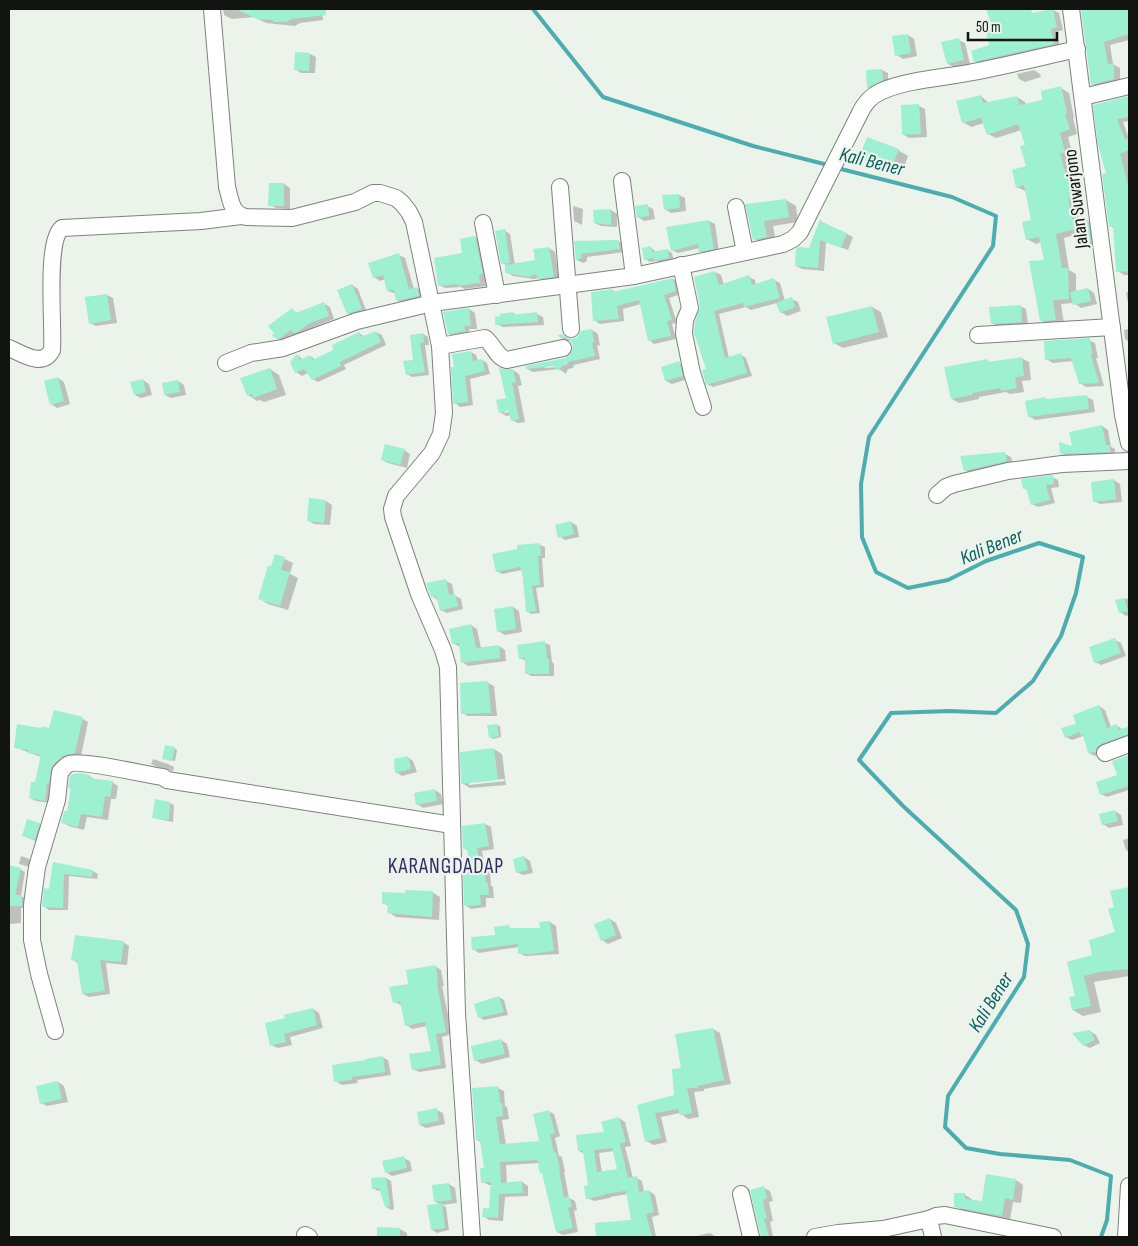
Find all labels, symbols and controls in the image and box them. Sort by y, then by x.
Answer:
scale bar [968,10,1057,42]
text: 50 m [976,18,1001,37]
water label: Kali Bener [837,142,908,182]
street label: Jalan Suwarjono [1059,148,1094,251]
water label: Kali Bener [956,523,1028,570]
district label: KARANGDADAP [388,854,504,879]
water label: Kali Bener [963,967,1019,1037]

